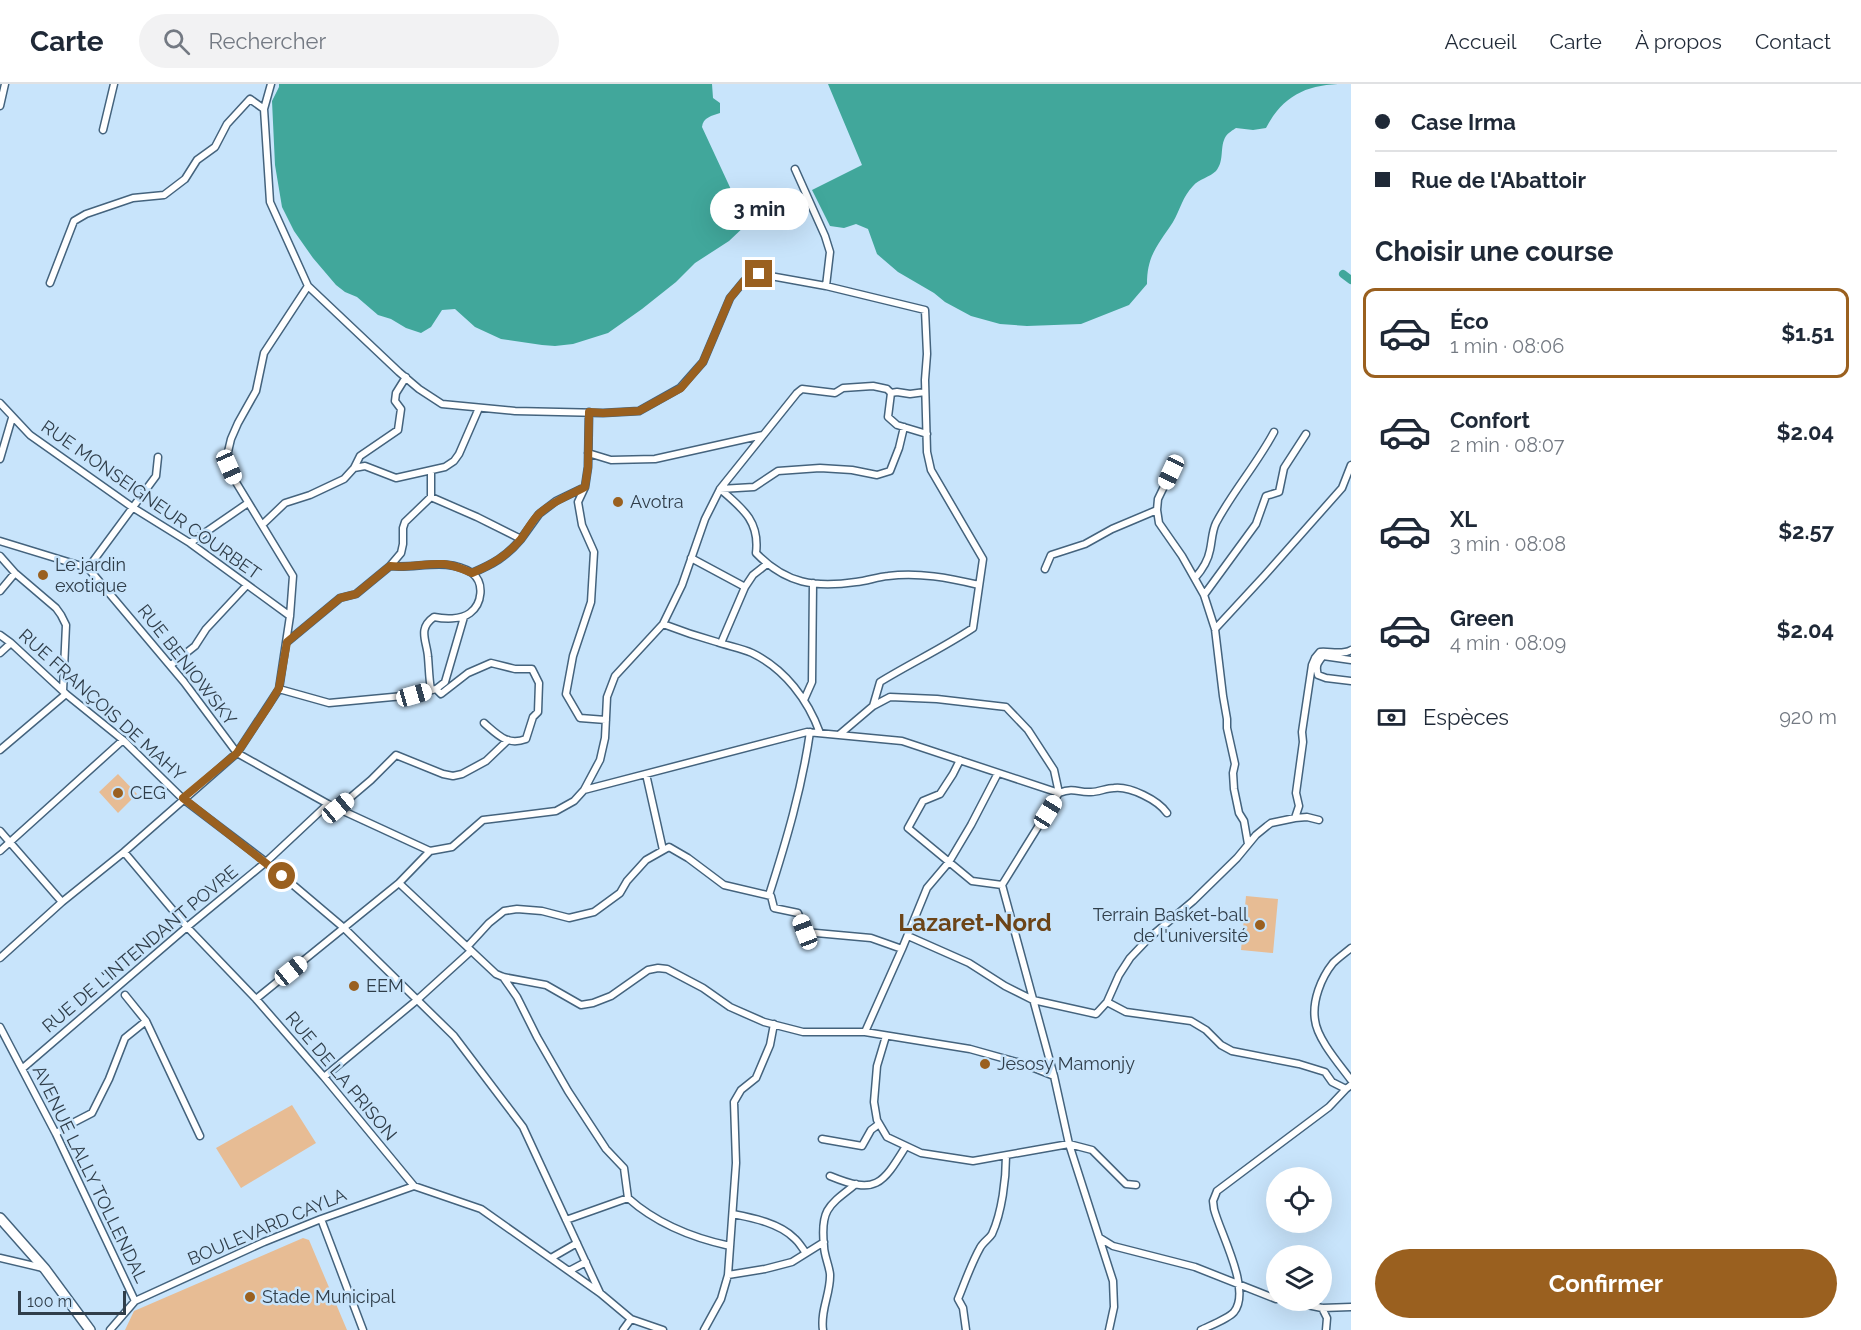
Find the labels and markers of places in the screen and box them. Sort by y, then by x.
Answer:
place label: Avotra [630,491,684,512]
marker: Avotra [611,495,625,509]
place label: Le jardin exotique [55,554,127,596]
marker: Le jardin exotique [36,568,50,582]
place label: CEG [130,782,166,803]
marker: CEG [111,786,125,800]
place label: Terrain Basket-ball de l'université [1093,904,1248,946]
marker: Terrain Basket-ball de l'université [1253,918,1267,932]
place label: EEM [366,975,404,996]
marker: EEM [347,979,361,993]
place label: Jesosy Mamonjy [997,1053,1135,1074]
marker: Jesosy Mamonjy [978,1057,992,1071]
place label: Stade Municipal [262,1286,396,1307]
marker: Stade Municipal [243,1290,257,1304]

